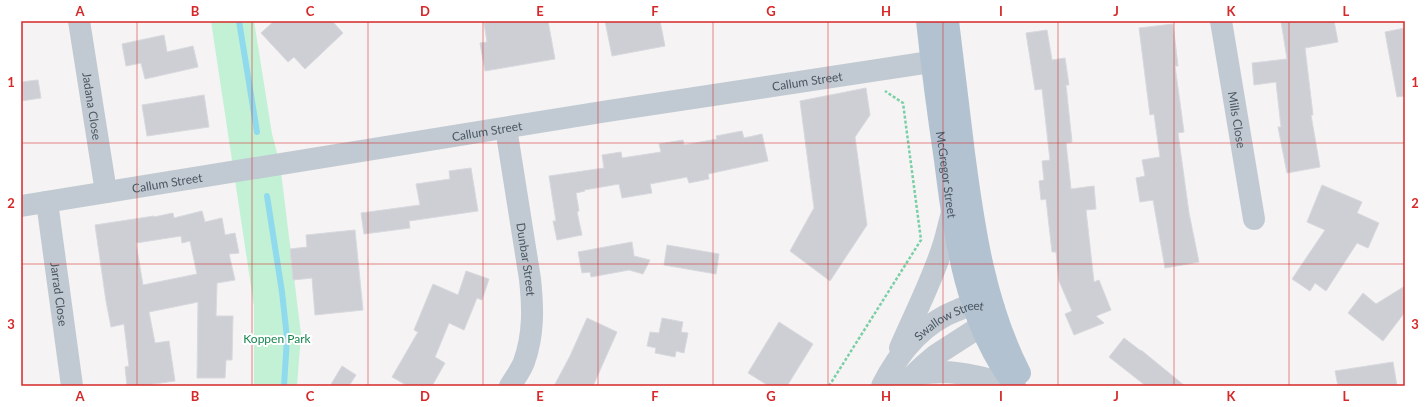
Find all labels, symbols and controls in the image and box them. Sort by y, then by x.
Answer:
text: A [74,3,85,19]
text: B [191,3,200,19]
text: C [306,3,315,19]
text: D [420,3,430,19]
text: E [536,3,544,19]
text: F [651,3,659,19]
text: G [766,3,776,19]
text: H [881,3,891,19]
text: I [999,3,1003,19]
text: J [1113,3,1119,19]
text: K [1227,3,1237,19]
text: L [1343,3,1350,19]
street label: Callum Street [771,68,844,93]
street label: Jadana Close [80,71,105,141]
text: 1 [7,74,15,90]
text: 1 [1411,74,1419,90]
street label: Mills Close [1225,90,1250,149]
street label: Callum Street [451,117,524,144]
street label: McGregor Street [933,130,960,220]
street label: Callum Street [131,169,204,195]
text: 2 [7,195,15,211]
text: 2 [1411,195,1419,211]
street label: Dunbar Street [514,222,539,297]
street label: Jarrad Close [48,261,71,327]
street label: Swallow Street [911,297,986,343]
text: 3 [7,316,15,332]
text: 3 [1411,316,1419,332]
park label: Koppen Park [243,331,312,346]
text: A [74,388,85,404]
text: B [191,388,200,404]
text: C [306,388,315,404]
text: D [420,388,430,404]
text: E [536,388,544,404]
text: F [651,388,659,404]
text: G [766,388,776,404]
text: H [881,388,891,404]
text: I [999,388,1003,404]
text: J [1113,388,1119,404]
text: K [1227,388,1237,404]
text: L [1343,388,1350,404]

